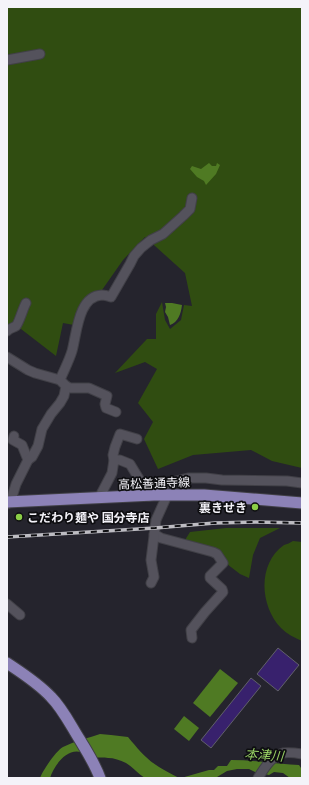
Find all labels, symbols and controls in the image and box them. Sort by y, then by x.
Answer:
street label: 高松善通寺線 [118,473,190,493]
place label: 裏きせき [199,499,247,516]
marker: 裏きせき [250,502,260,512]
place label: こだわり麺や 国分寺店 [27,509,150,526]
marker: こだわり麺や 国分寺店 [14,512,24,522]
water label: 本津川 [244,744,286,766]

